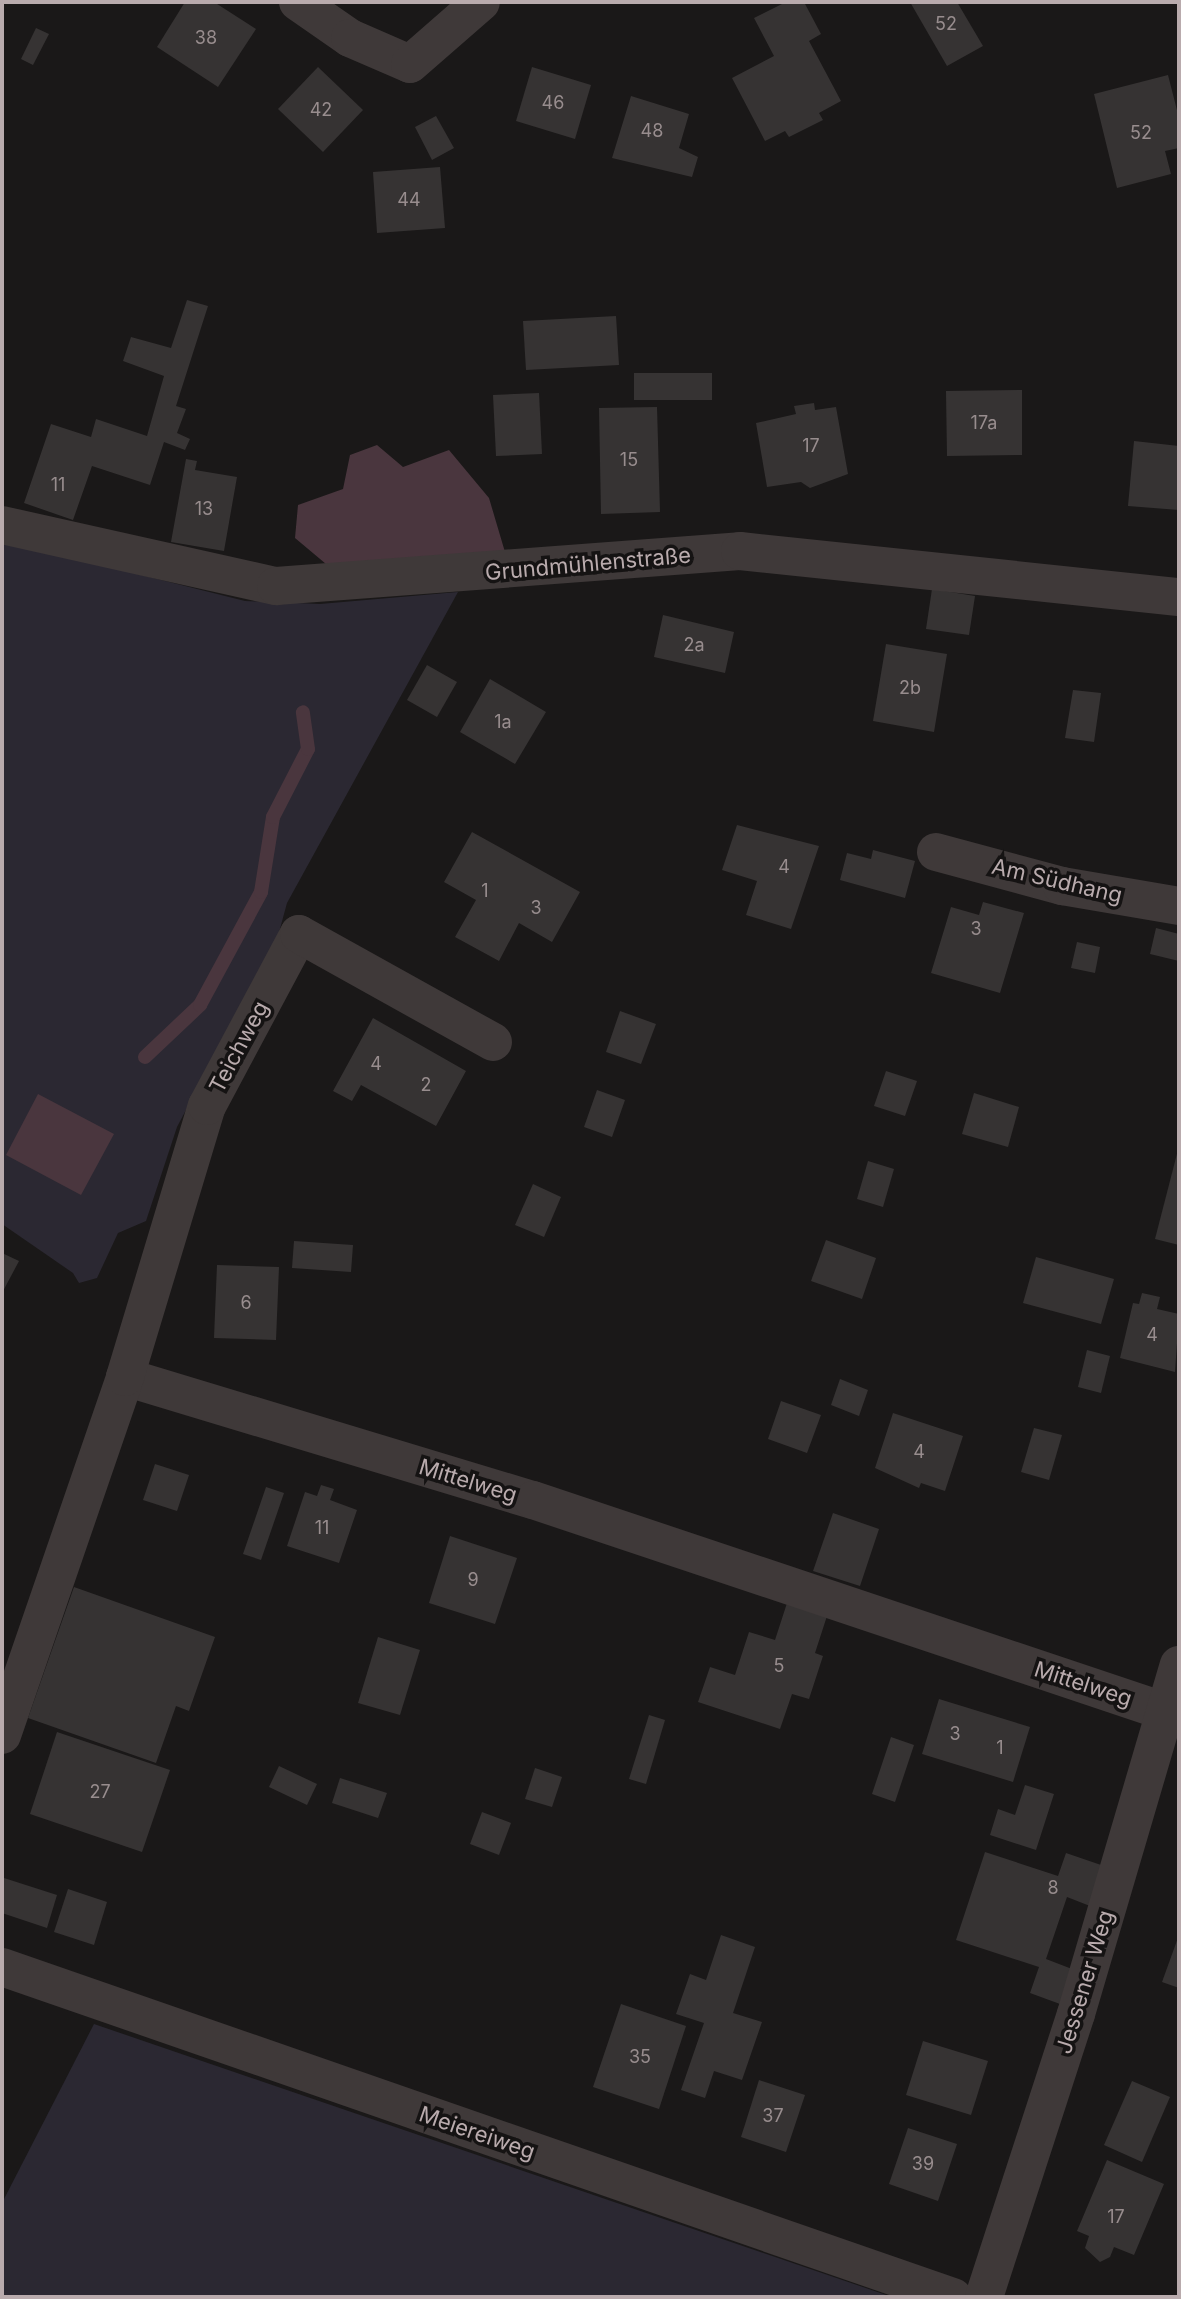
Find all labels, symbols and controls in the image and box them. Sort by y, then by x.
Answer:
house number: 52 [935,13,957,35]
house number: 38 [195,27,217,49]
house number: 46 [542,92,564,114]
house number: 42 [310,99,332,121]
house number: 48 [641,120,663,142]
house number: 52 [1130,122,1152,144]
house number: 44 [397,189,421,211]
house number: 17a [971,412,997,434]
house number: 17 [802,435,820,457]
house number: 15 [620,449,638,471]
house number: 11 [51,474,65,496]
house number: 13 [195,498,213,520]
street label: Grundmühlenstraße [484,542,692,586]
house number: 2a [683,634,705,656]
house number: 2b [899,677,921,699]
house number: 1a [494,711,512,733]
street label: Am Südhang [989,853,1125,909]
house number: 4 [778,856,790,878]
house number: 1 [481,880,489,902]
house number: 3 [530,897,542,919]
house number: 3 [970,918,982,940]
street label: Teichweg [204,997,274,1097]
house number: 4 [370,1053,382,1075]
house number: 2 [421,1074,431,1096]
house number: 6 [240,1292,252,1314]
house number: 4 [1146,1324,1158,1346]
house number: 4 [913,1441,925,1463]
street label: Mittelweg [416,1454,520,1508]
house number: 11 [315,1517,329,1539]
house number: 9 [467,1569,479,1591]
house number: 5 [774,1655,784,1677]
street label: Mittelweg [1031,1656,1135,1712]
house number: 3 [949,1723,961,1745]
house number: 1 [996,1737,1004,1759]
house number: 27 [89,1781,111,1803]
house number: 8 [1047,1877,1059,1899]
street label: Jessener Weg [1051,1907,1119,2057]
house number: 35 [629,2046,651,2068]
street label: Meiereiweg [416,2101,538,2165]
house number: 37 [762,2105,784,2127]
house number: 39 [912,2153,934,2175]
house number: 17 [1107,2206,1125,2228]

